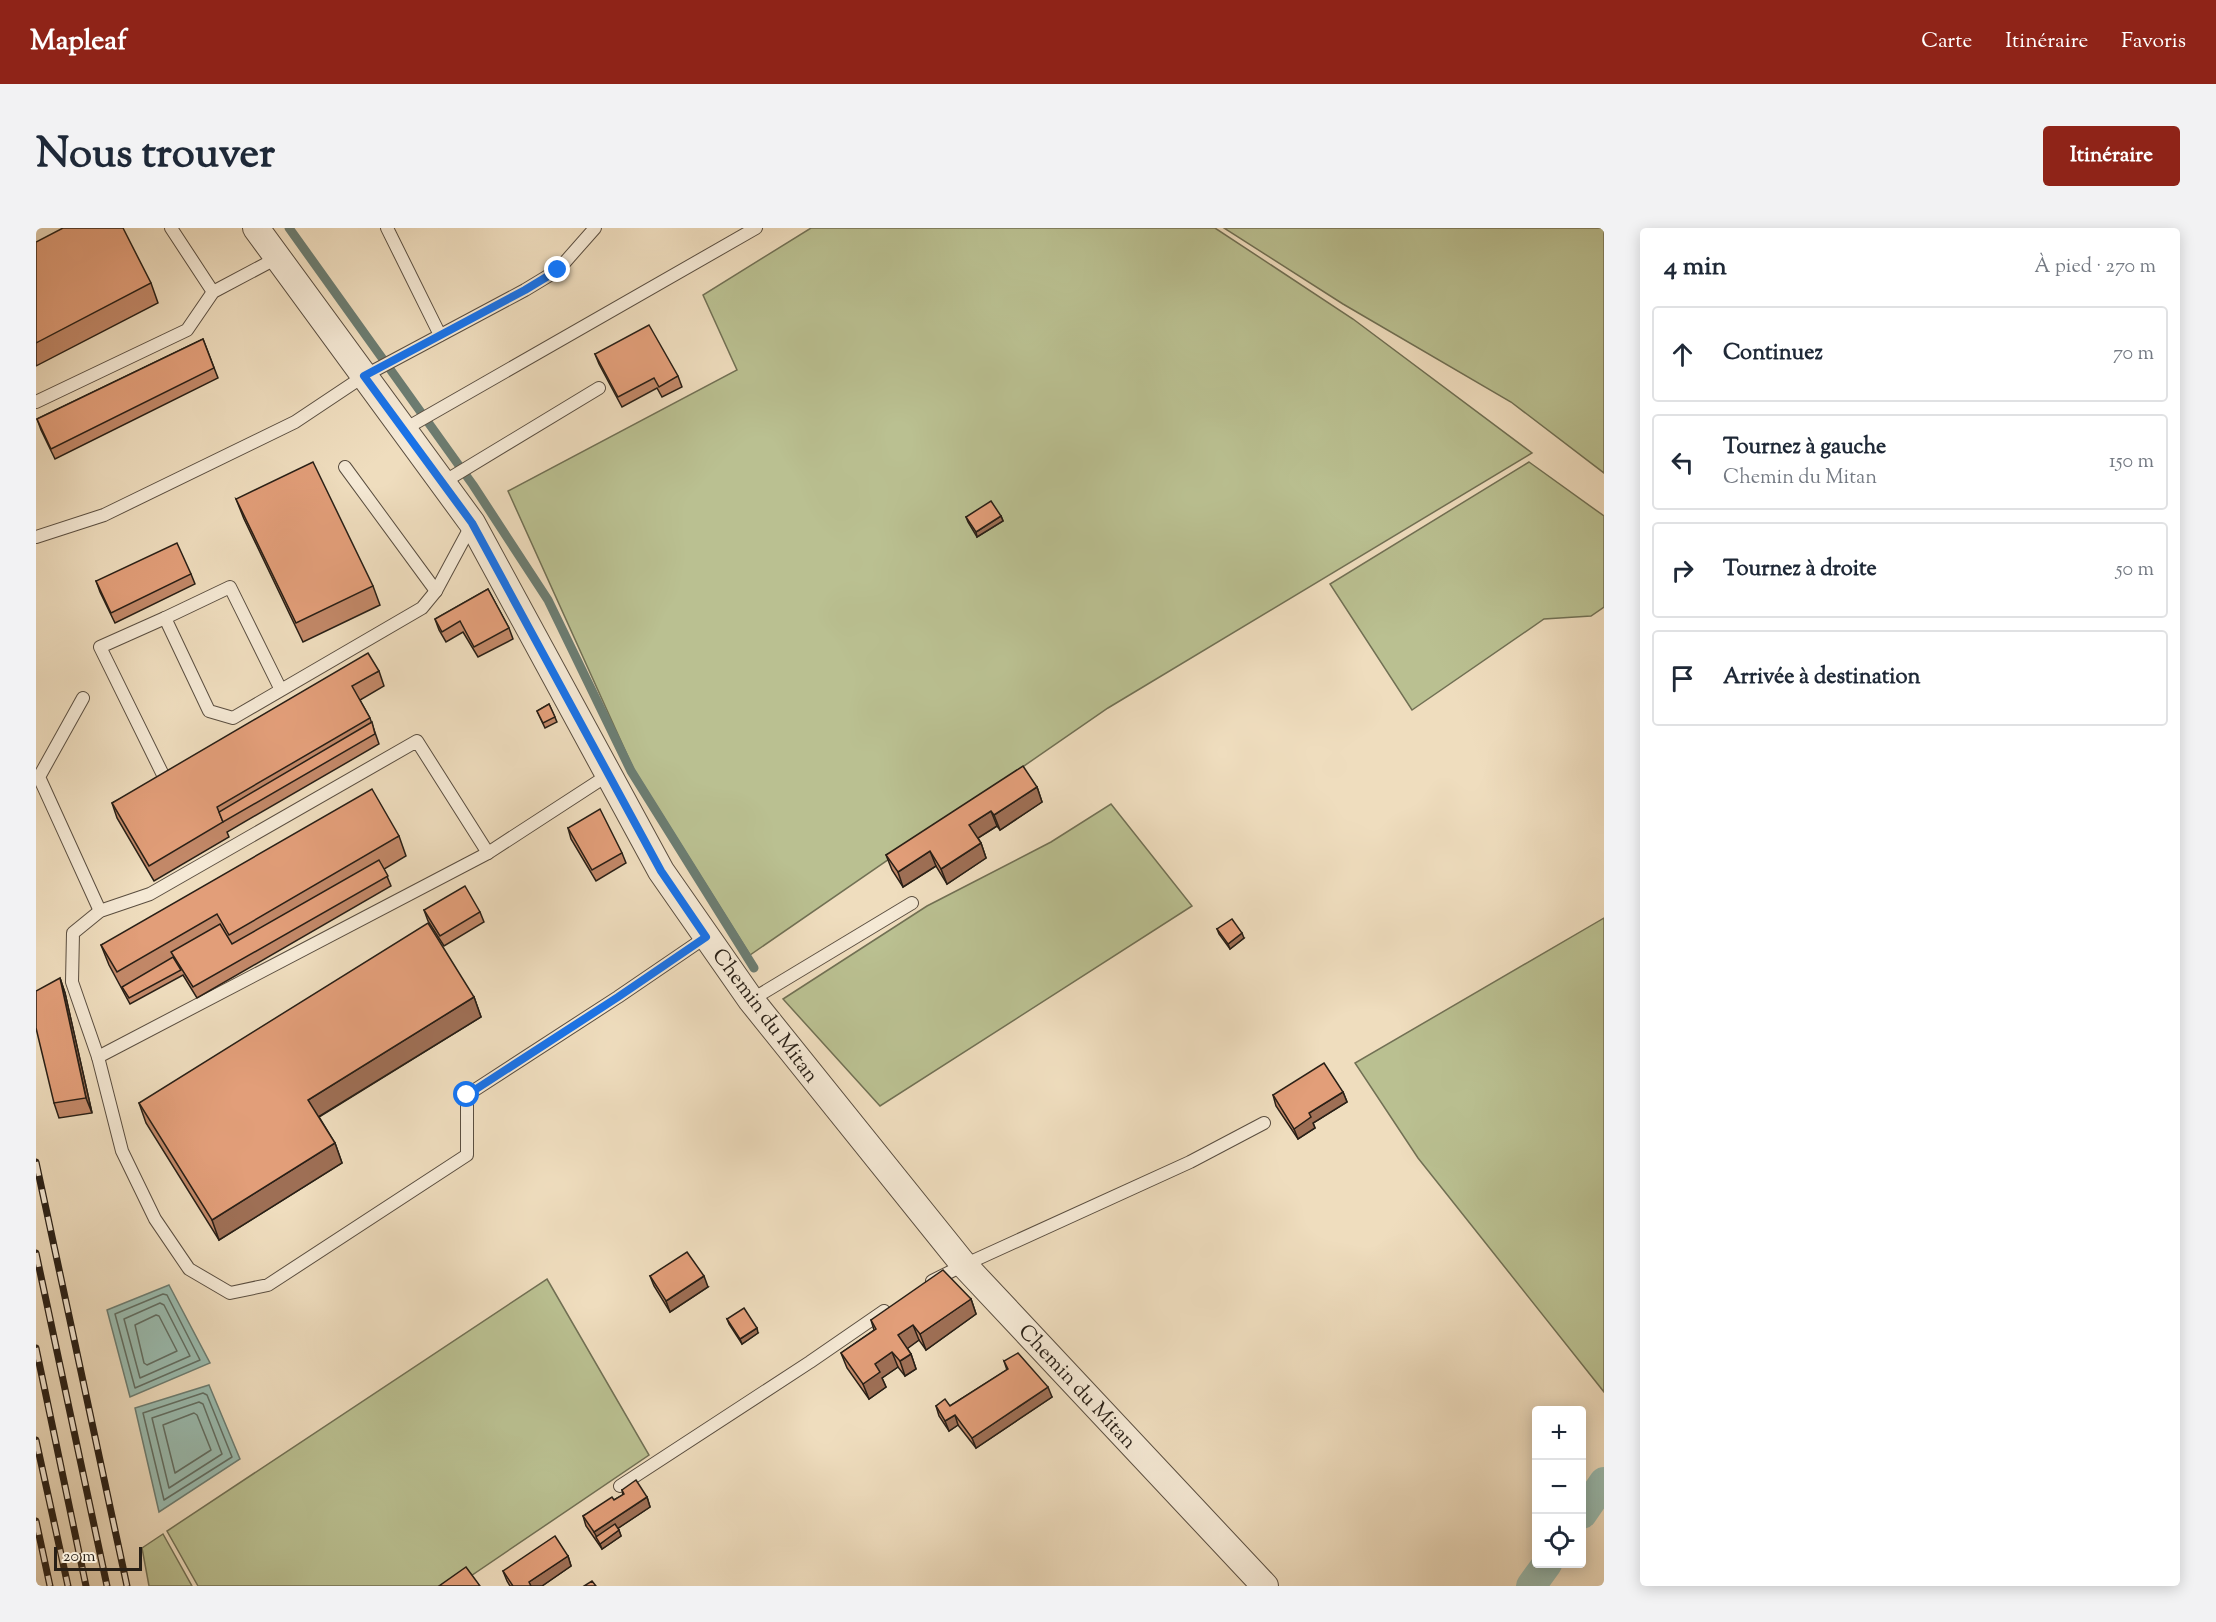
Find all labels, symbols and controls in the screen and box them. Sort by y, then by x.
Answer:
text: Mapleaf [30,22,127,62]
text: Carte [1921,27,1972,57]
text: Itinéraire [2005,27,2088,57]
text: Favoris [2121,27,2186,57]
text: Nous trouver [36,126,275,186]
button: Itinéraire [2043,126,2180,186]
text: 4 min [1664,249,1727,286]
text: À pied · 270 m [2034,253,2156,282]
route end [544,256,570,282]
icon: ahead [1666,338,1699,371]
text: Continuez [1723,338,1823,370]
text: 70 m [2113,340,2154,369]
text: Tournez à gauche [1723,432,1886,464]
icon: left [1666,446,1699,479]
text: 150 m [2109,448,2154,477]
text: Chemin du Mitan [1723,464,1877,493]
icon: right [1666,554,1699,587]
text: Tournez à droite [1723,554,1877,586]
text: 50 m [2116,556,2154,585]
icon: arrive [1666,662,1699,695]
text: Arrivée à destination [1723,662,1920,694]
street label: Chemin du Mitan [704,943,825,1090]
route start [453,1081,479,1107]
street label: Chemin du Mitan [1010,1318,1143,1457]
map controls [1532,1406,1586,1568]
button: + [1532,1406,1586,1460]
button: − [1532,1460,1586,1514]
button: locate [1532,1514,1586,1568]
scale bar [54,1544,142,1572]
text: 20 m [63,1546,96,1569]

